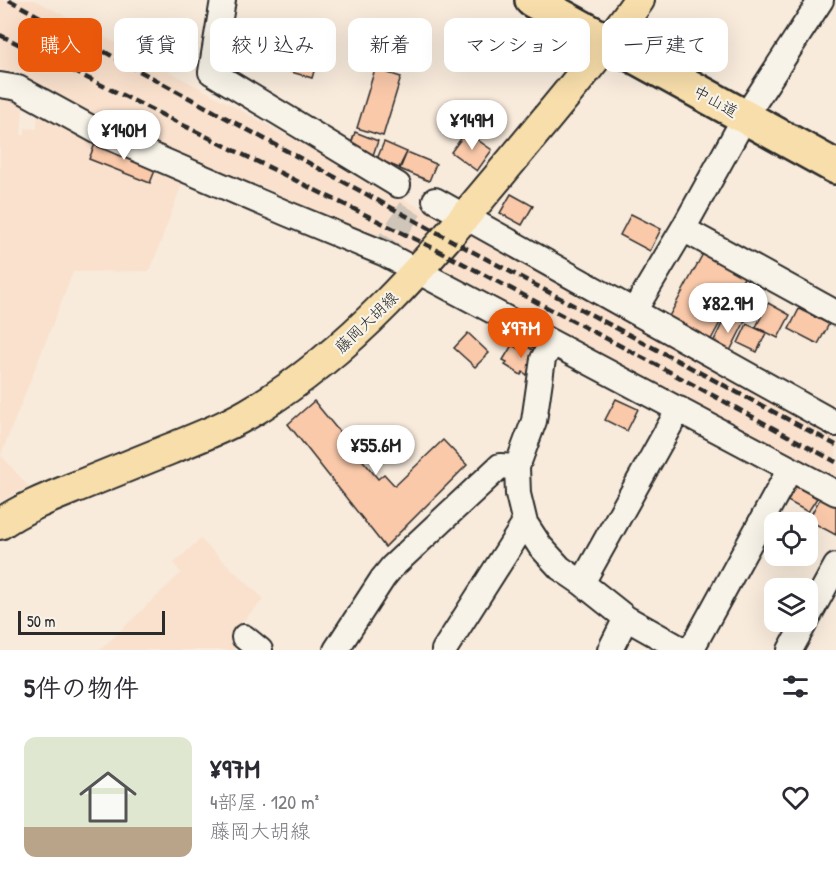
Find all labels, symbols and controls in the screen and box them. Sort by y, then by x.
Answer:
chip: 購入 [18,18,102,72]
chip: 賃貸 [114,18,198,72]
chip: 絞り込み [210,18,336,72]
chip: 新着 [348,18,432,72]
chip: マンション [444,18,590,72]
chip: 一戸建て [602,18,728,72]
street label: 中山道 [690,80,742,122]
pin: ¥149M [430,100,514,151]
text: ¥149M [450,106,494,133]
pin: ¥140M [82,110,166,161]
text: ¥140M [102,116,146,143]
pin: ¥82.9M [679,283,777,334]
street label: 藤岡大胡線 [330,286,402,358]
text: ¥82.9M [703,289,753,316]
pin: ¥97M [485,308,557,359]
text: ¥97M [502,314,540,341]
pin: ¥55.6M [327,425,425,476]
text: ¥55.6M [351,431,401,458]
map controls [764,512,818,632]
button: locate [764,512,818,566]
button: layers [764,578,818,632]
scale bar [18,608,165,636]
text: 50 m [27,610,56,632]
text: 5件の物件 [24,670,139,705]
icon: filters [779,670,812,703]
text: ¥97M [210,751,260,786]
icon: home [72,761,144,833]
icon: heart [779,781,812,814]
text: 4部屋 · 120 m² [210,788,319,815]
text: 藤岡大胡線 [210,817,310,844]

